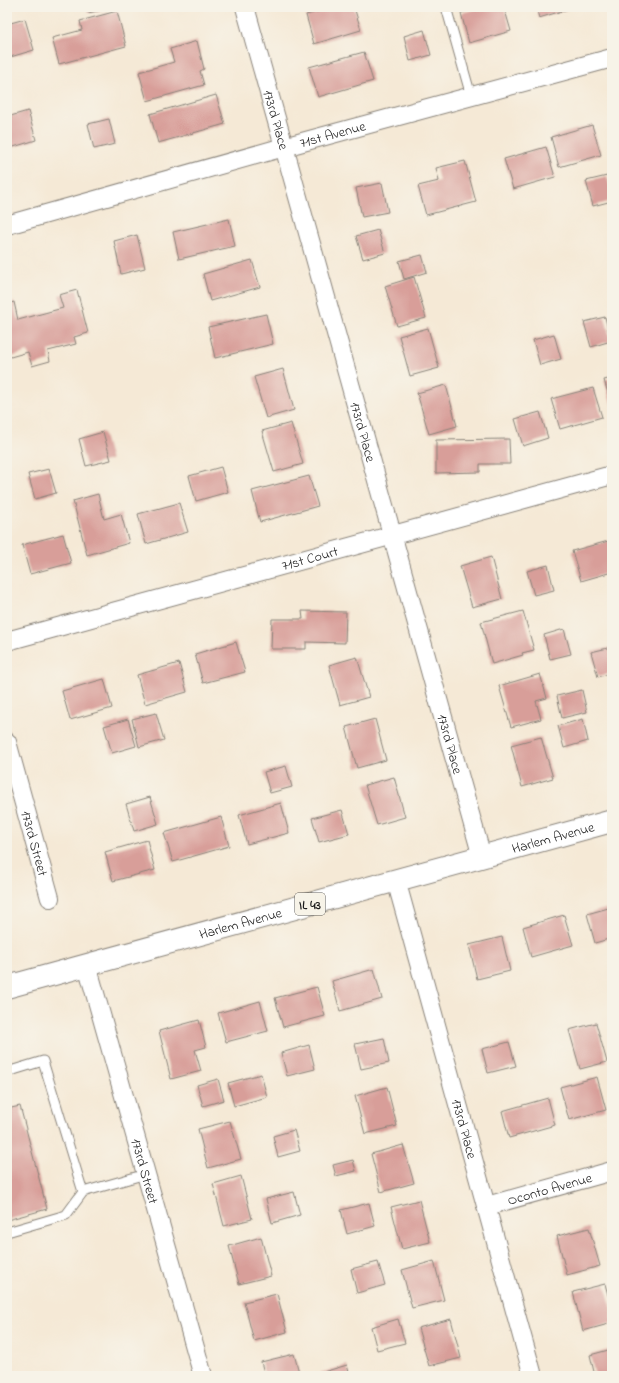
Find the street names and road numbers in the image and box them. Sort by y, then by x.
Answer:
street label: 173rd Place [257,88,294,153]
street label: 71st Avenue [298,116,369,154]
street label: 173rd Place [344,400,381,465]
street label: 71st Court [280,542,341,577]
street label: 173rd Place [431,712,468,777]
street label: 173rd Street [14,808,53,879]
street label: Harlem Avenue [509,817,598,860]
road number: IL 43 [295,893,325,915]
street label: Harlem Avenue [197,903,285,946]
street label: 173rd Place [445,1097,482,1162]
street label: 173rd Street [124,1136,163,1207]
street label: Oconto Avenue [505,1168,595,1212]

